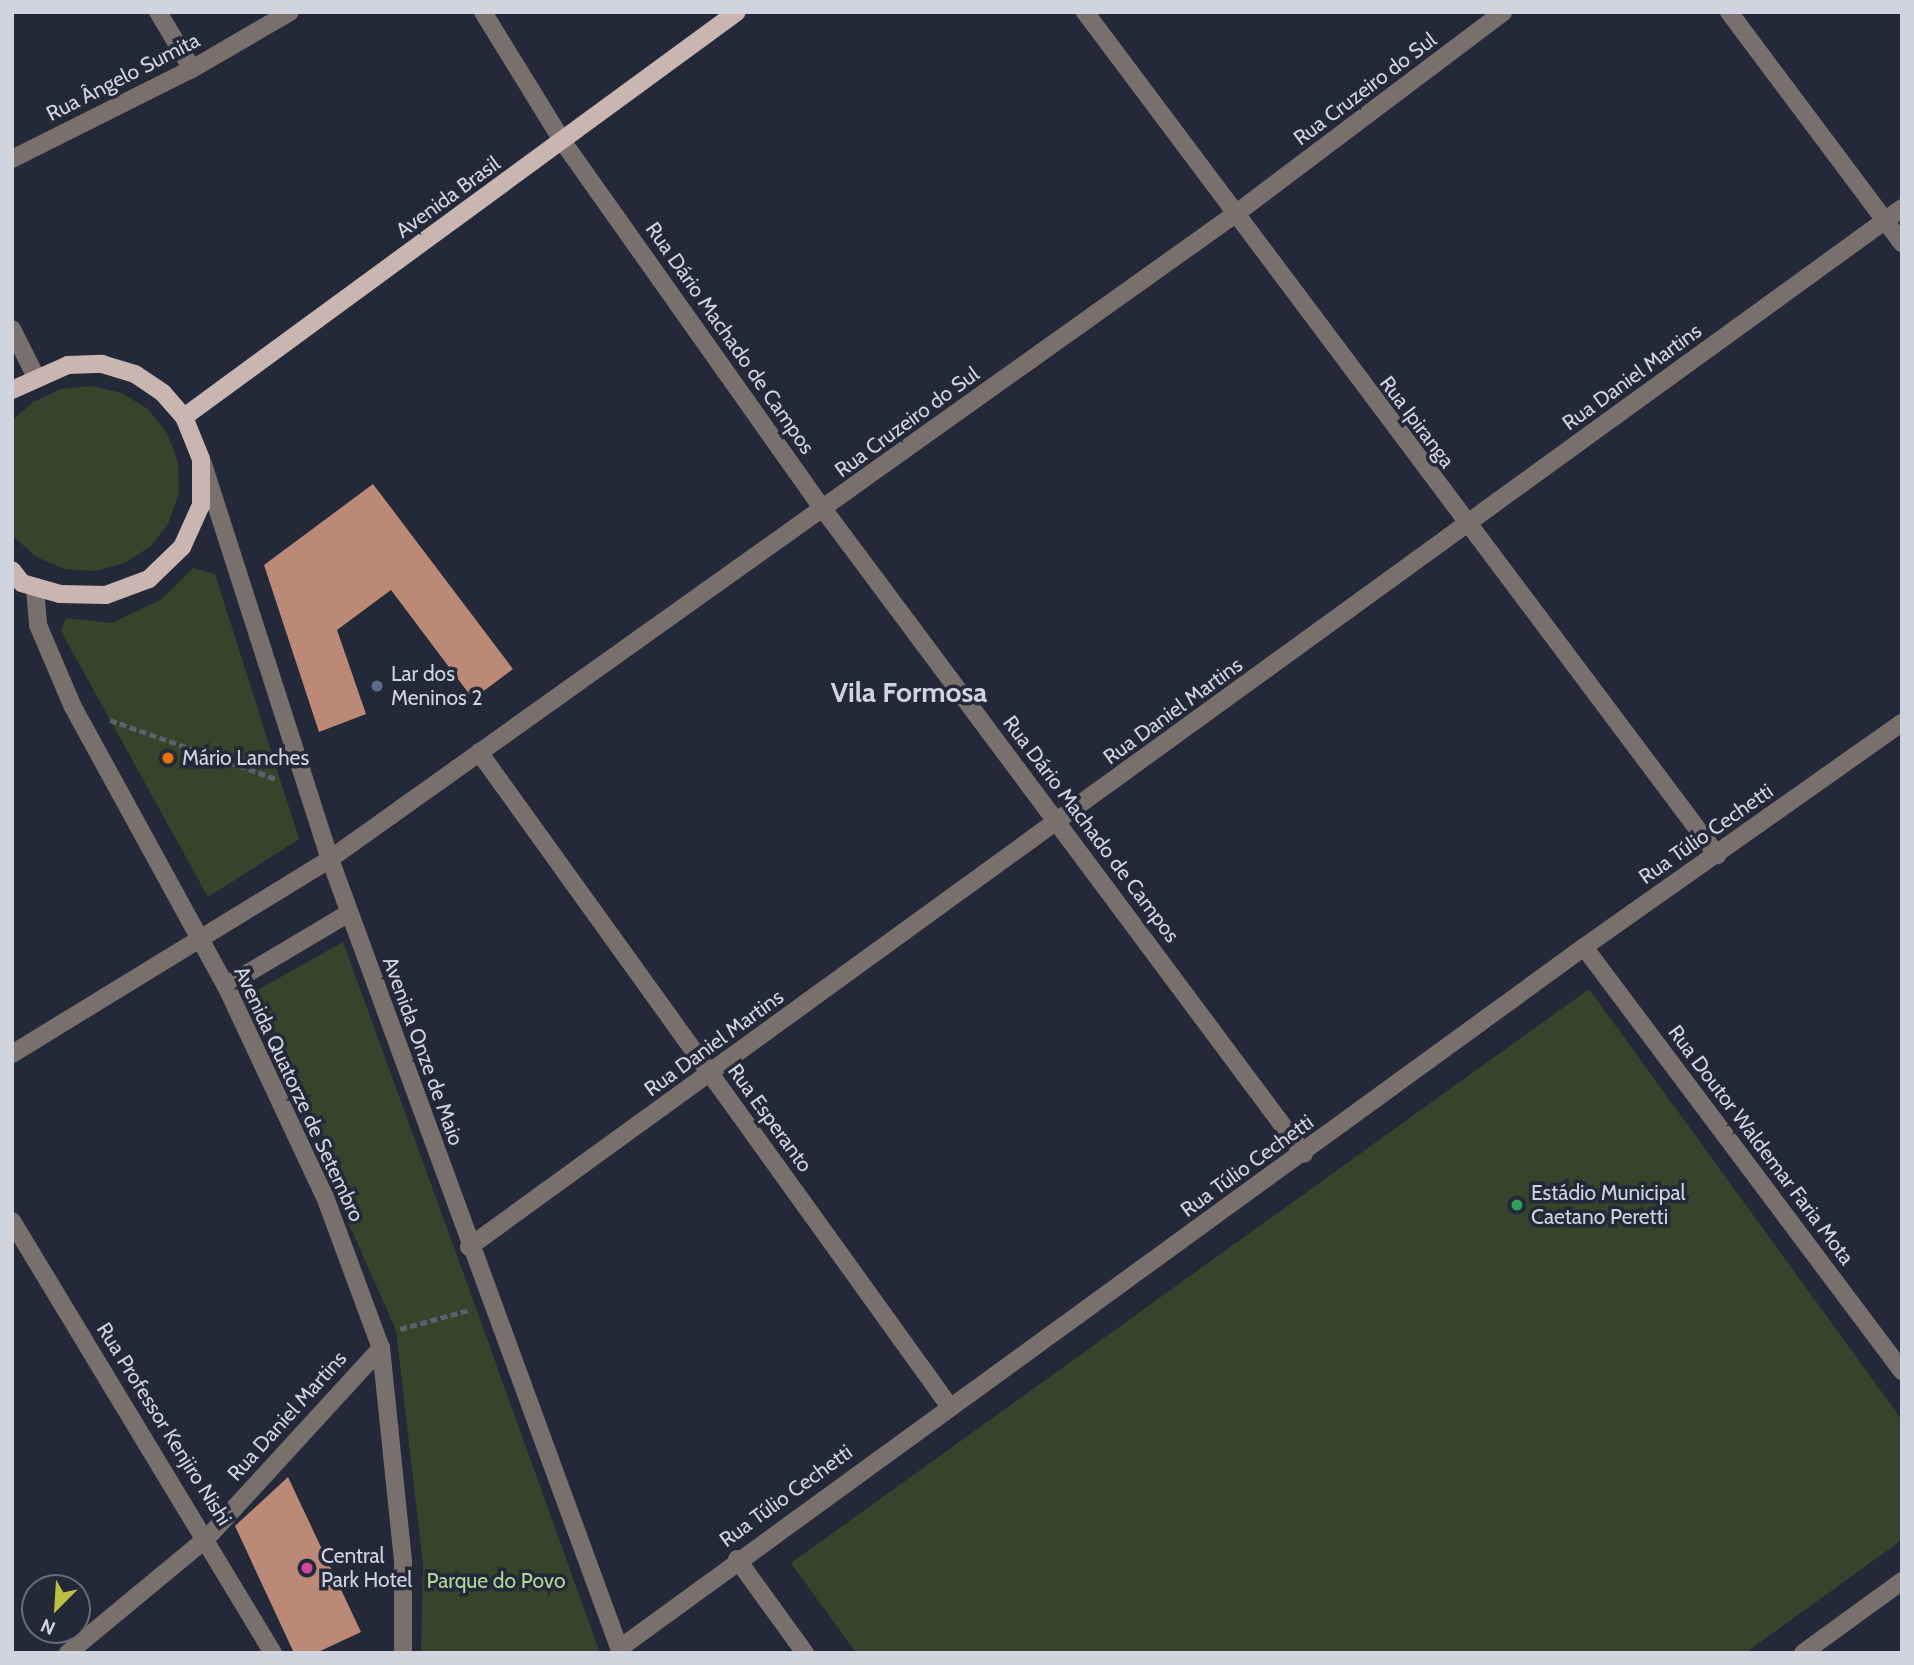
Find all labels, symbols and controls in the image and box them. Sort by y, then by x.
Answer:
street label: Rua Cruzeiro do Sul [1289,27,1441,151]
street label: Rua Ângelo Sumita [42,28,204,126]
street label: Avenida Brasil [391,151,505,243]
street label: Rua Dário Machado de Campos [640,217,820,459]
street label: Rua Daniel Martins [1558,318,1706,436]
street label: Rua Cruzeiro do Sul [830,361,984,483]
street label: Rua Ipiranga [1374,371,1460,473]
street label: Rua Daniel Martins [1099,652,1247,770]
place label: Lar dos Meninos 2 [391,661,482,711]
district label: Vila Formosa [831,675,987,709]
marker: Lar dos Meninos 2 [369,678,385,694]
street label: Rua Dário Machado de Campos [998,711,1184,947]
place label: Mário Lanches [182,745,309,771]
marker: Mário Lanches [160,750,176,766]
street label: Rua Túlio Cechetti [1634,778,1778,890]
street label: Avenida Onze de Maio [377,953,469,1149]
street label: Avenida Quatorze de Setembro [229,962,369,1226]
street label: Rua Daniel Martins [640,984,788,1102]
street label: Rua Doutor Waldemar Faria Mota [1663,1020,1859,1270]
street label: Rua Esperanto [722,1059,818,1177]
street label: Rua Túlio Cechetti [1176,1109,1318,1223]
place label: Estádio Municipal Caetano Peretti [1531,1180,1685,1230]
marker: Estádio Municipal Caetano Peretti [1509,1197,1525,1213]
street label: Rua Professor Kenjiro Nishi [91,1318,237,1530]
street label: Rua Daniel Martins [222,1346,352,1486]
street label: Rua Túlio Cechetti [715,1439,857,1553]
place label: Central Park Hotel [321,1543,412,1593]
marker: Central Park Hotel [299,1560,315,1576]
park label: Parque do Povo [426,1568,566,1594]
north arrow [21,1574,91,1644]
text: N [37,1614,59,1640]

